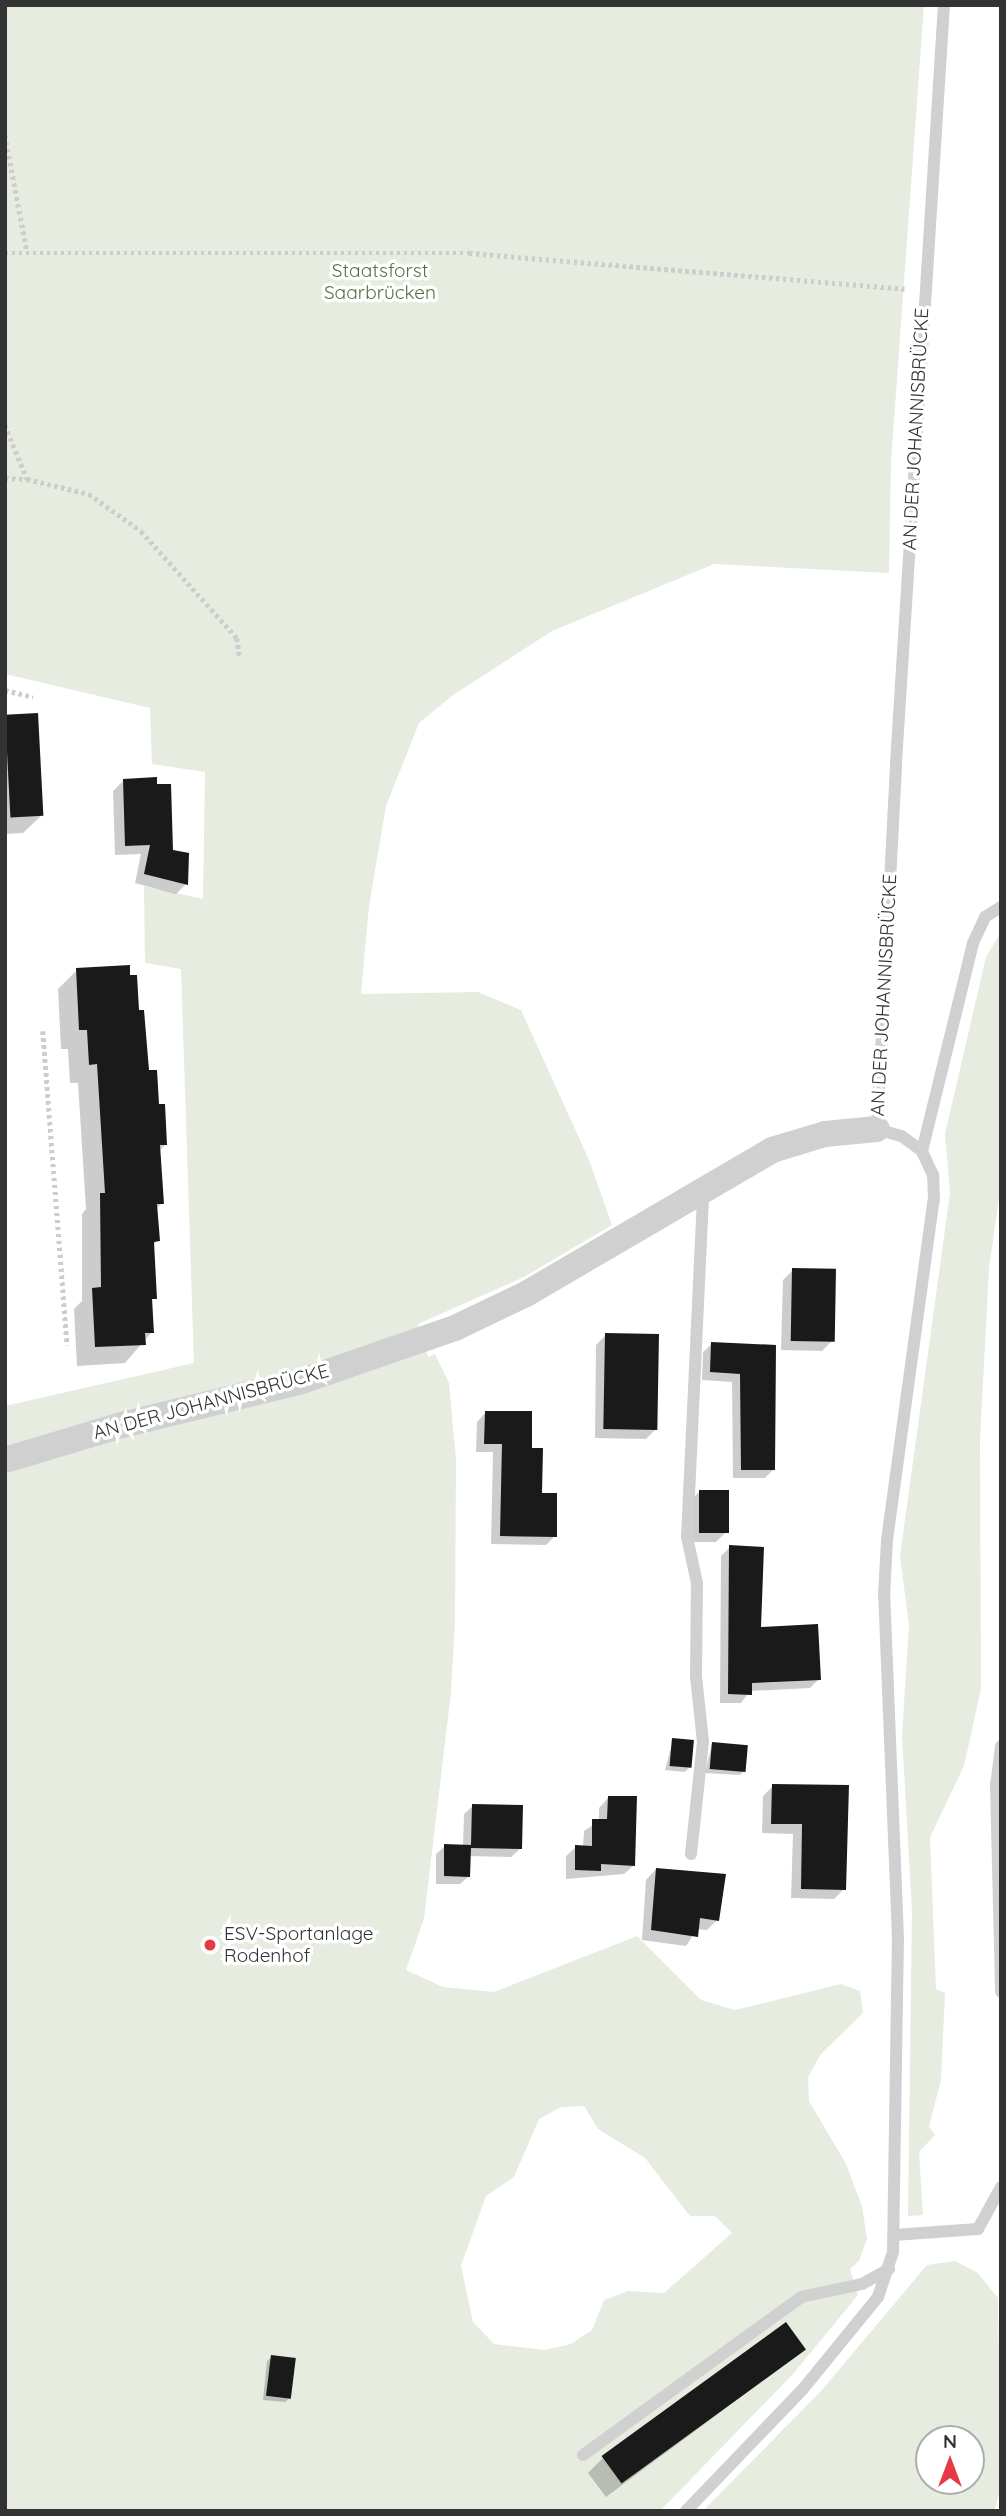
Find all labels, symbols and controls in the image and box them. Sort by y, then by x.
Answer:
park label: Staatsforst Saarbrücken [324,260,436,304]
street label: AN DER JOHANNISBRÜCKE [898,307,934,551]
street label: AN DER JOHANNISBRÜCKE [866,873,902,1117]
street label: AN DER JOHANNISBRÜCKE [91,1360,331,1444]
place label: ESV-Sportanlage Rodenhof [224,1923,374,1967]
marker: ESV-Sportanlage Rodenhof [202,1937,218,1953]
north arrow [915,2425,985,2495]
text: N [943,2429,957,2453]

